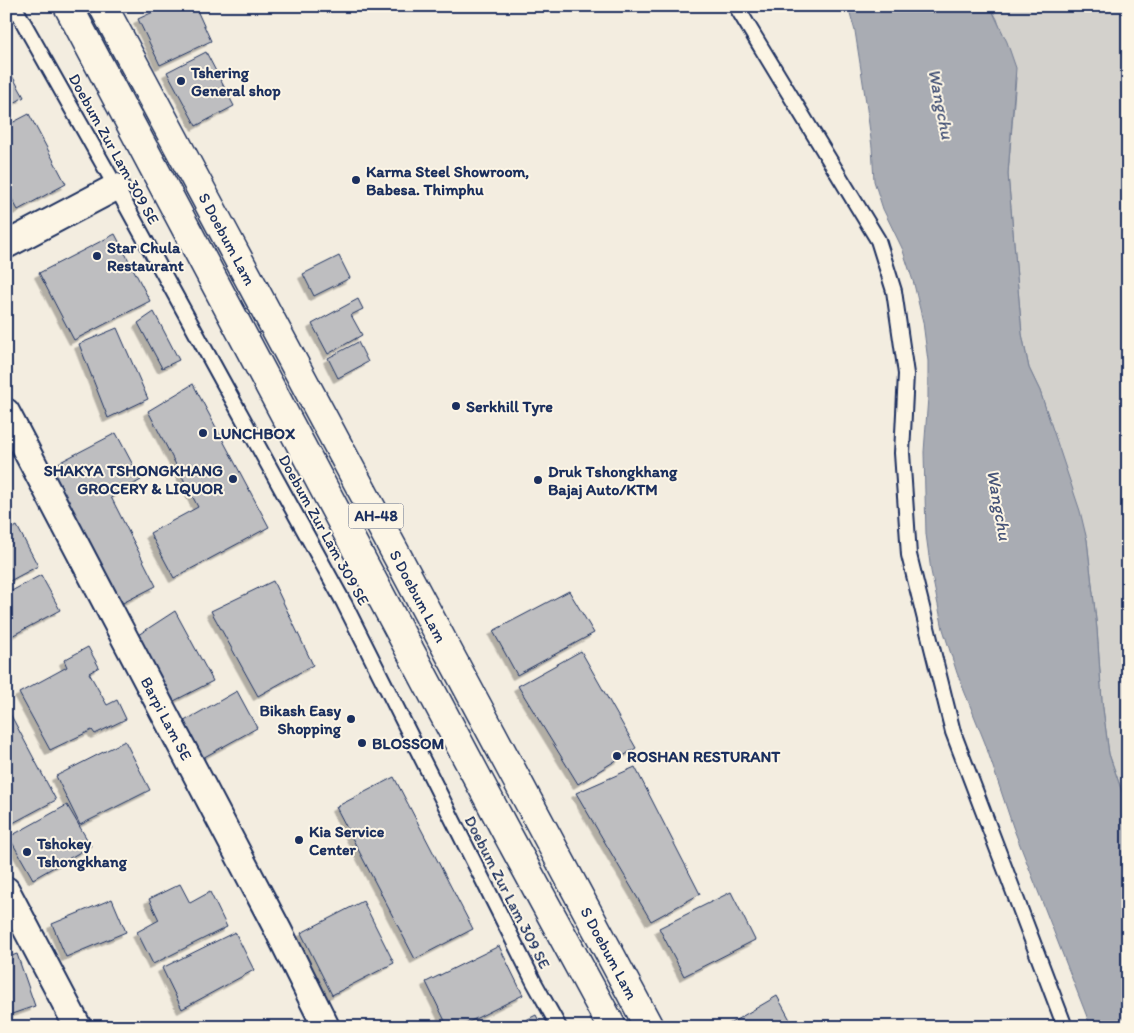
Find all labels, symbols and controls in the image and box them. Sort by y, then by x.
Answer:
place label: Tshering General shop [190,63,281,101]
water label: Wangchu [923,67,959,141]
street label: Doebum Zur Lam 309 SE [65,70,163,228]
marker: Tshering General shop [175,75,187,87]
place label: Karma Steel Showroom, Babesa. Thimphu [366,162,529,200]
marker: Karma Steel Showroom, Babesa. Thimphu [350,174,362,186]
street label: S Doebum Lam [195,189,260,289]
place label: Star Chula Restaurant [107,238,184,275]
marker: Star Chula Restaurant [91,250,103,262]
place label: Serkhill Tyre [466,397,553,417]
marker: Serkhill Tyre [450,400,462,412]
place label: LUNCHBOX [213,424,296,443]
marker: LUNCHBOX [197,427,209,439]
street label: Doebum Zur Lam 309 SE [275,451,373,609]
place label: SHAKYA TSHONGKHANG GROCERY & LIQUOR [44,461,224,498]
place label: Druk Tshongkhang Bajaj Auto/KTM [548,462,678,500]
water label: Wangchu [982,468,1016,542]
marker: SHAKYA TSHONGKHANG GROCERY & LIQUOR [227,473,239,485]
marker: Druk Tshongkhang Bajaj Auto/KTM [532,474,544,486]
road number: AH-48 [348,504,404,528]
street label: S Doebum Lam [386,546,451,646]
street label: Barpi Lam SE [137,673,197,764]
place label: Bikash Easy Shopping [259,701,342,739]
marker: Bikash Easy Shopping [345,713,357,725]
place label: BLOSSOM [372,734,445,753]
marker: BLOSSOM [356,737,368,749]
place label: ROSHAN RESTURANT [627,747,781,766]
marker: ROSHAN RESTURANT [611,750,623,762]
street label: Doebum Zur Lam 309 SE [461,812,555,972]
place label: Kia Service Center [309,822,385,859]
place label: Tshokey Tshongkhang [36,834,128,872]
marker: Kia Service Center [293,834,305,846]
marker: Tshokey Tshongkhang [21,846,33,858]
street label: S Doebum Lam [577,904,642,1003]

